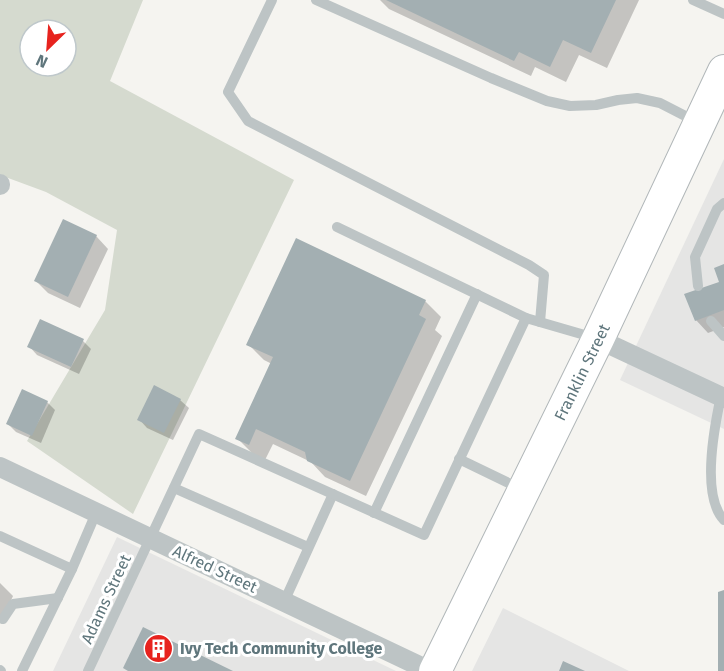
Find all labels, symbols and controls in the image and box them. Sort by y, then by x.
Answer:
north arrow [18,18,78,78]
text: N [33,50,51,72]
street label: Franklin Street [550,320,613,424]
street label: Alfred Street [170,541,260,597]
street label: Adams Street [77,551,135,647]
building icon: Ivy Tech Community College [143,632,175,664]
place label: Ivy Tech Community College [180,639,383,658]

